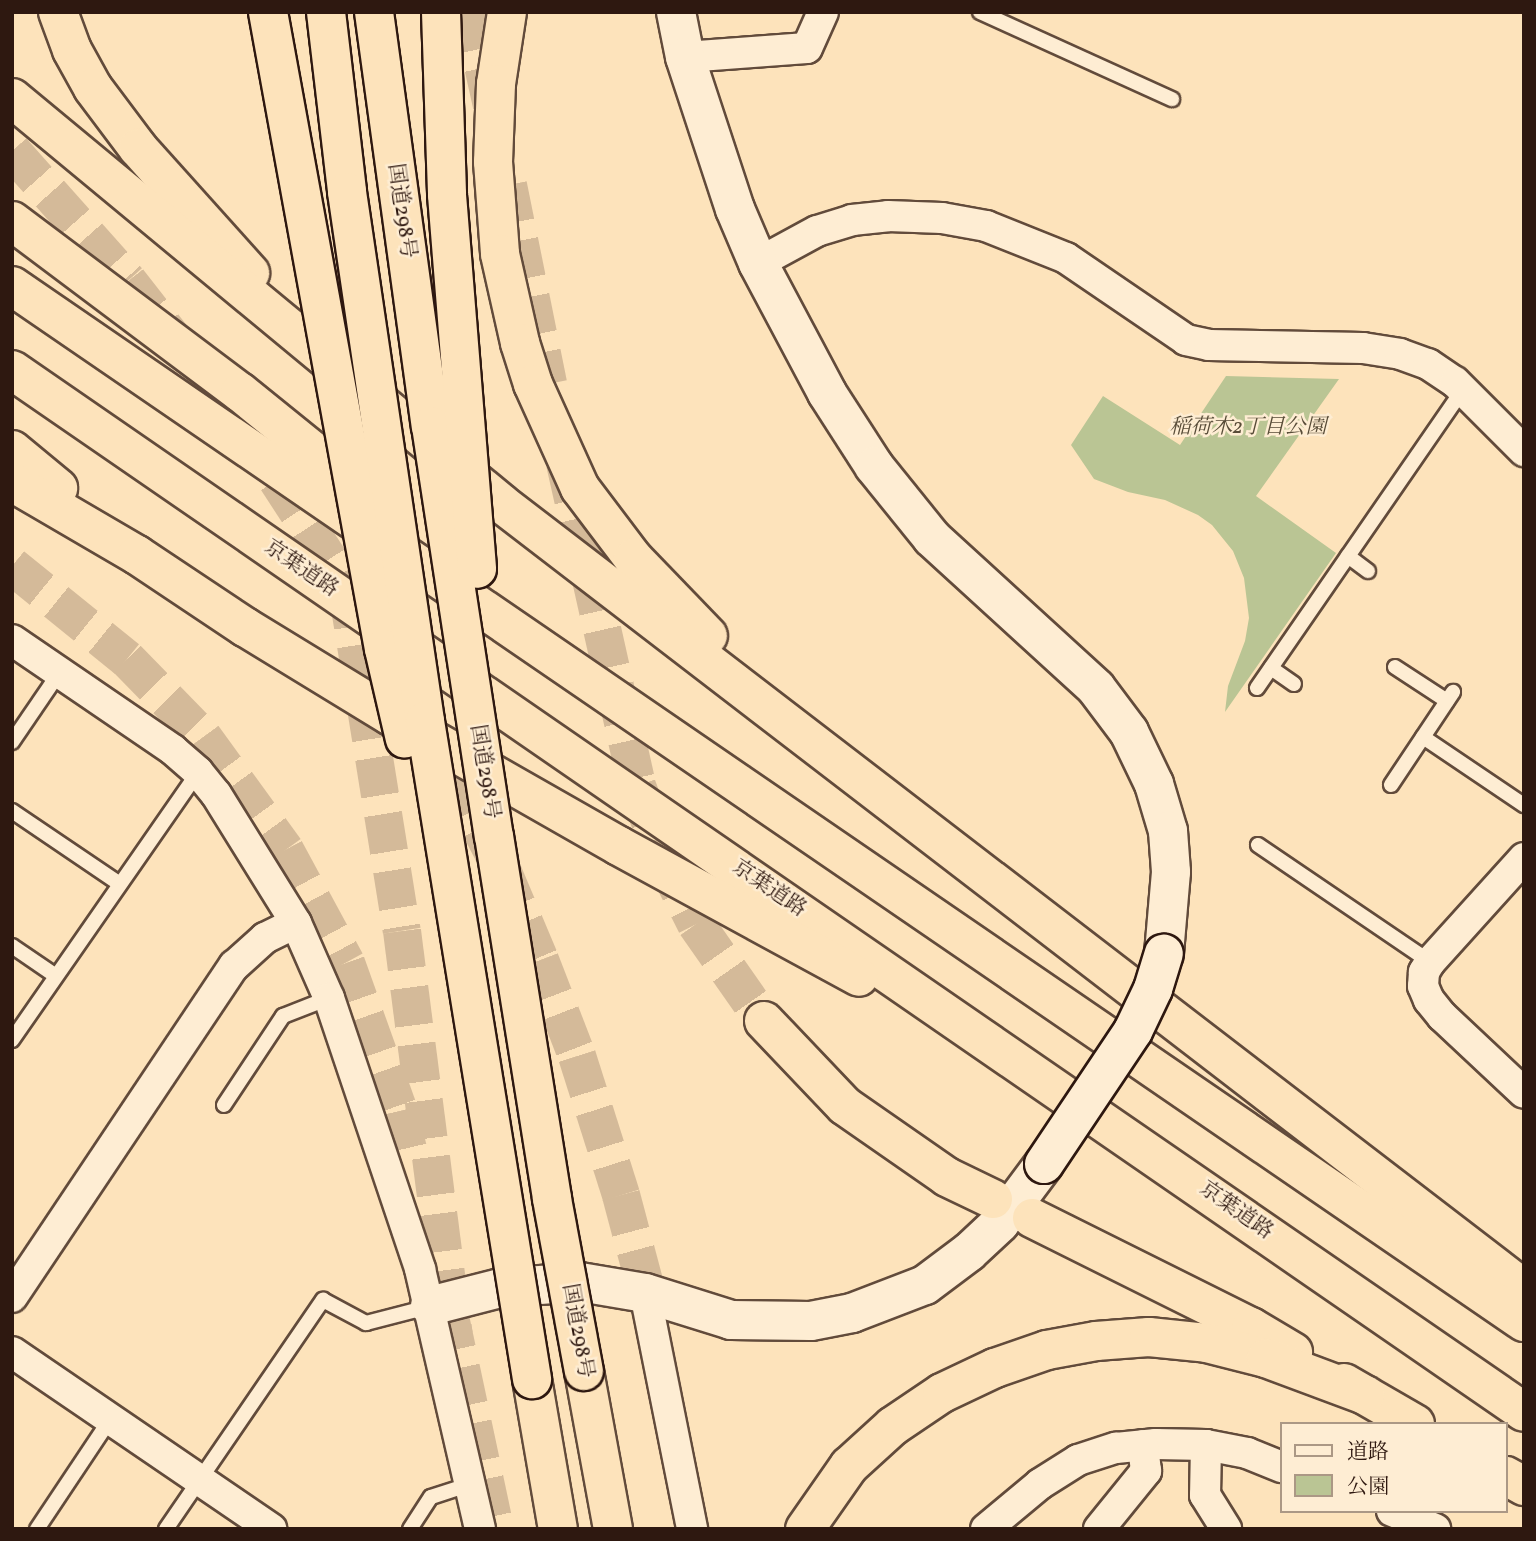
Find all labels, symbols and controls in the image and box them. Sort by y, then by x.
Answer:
street label: 国道298号 [382,162,420,260]
park label: 稲荷木2丁目公園 [1169,415,1327,441]
street label: 京葉道路 [259,535,343,603]
street label: 国道298号 [464,723,504,821]
street label: 京葉道路 [727,855,811,923]
street label: 京葉道路 [1194,1177,1278,1245]
street label: 国道298号 [556,1282,598,1380]
legend [1280,1422,1508,1513]
text: 道路 [1347,1438,1389,1467]
text: 公園 [1347,1473,1389,1502]

